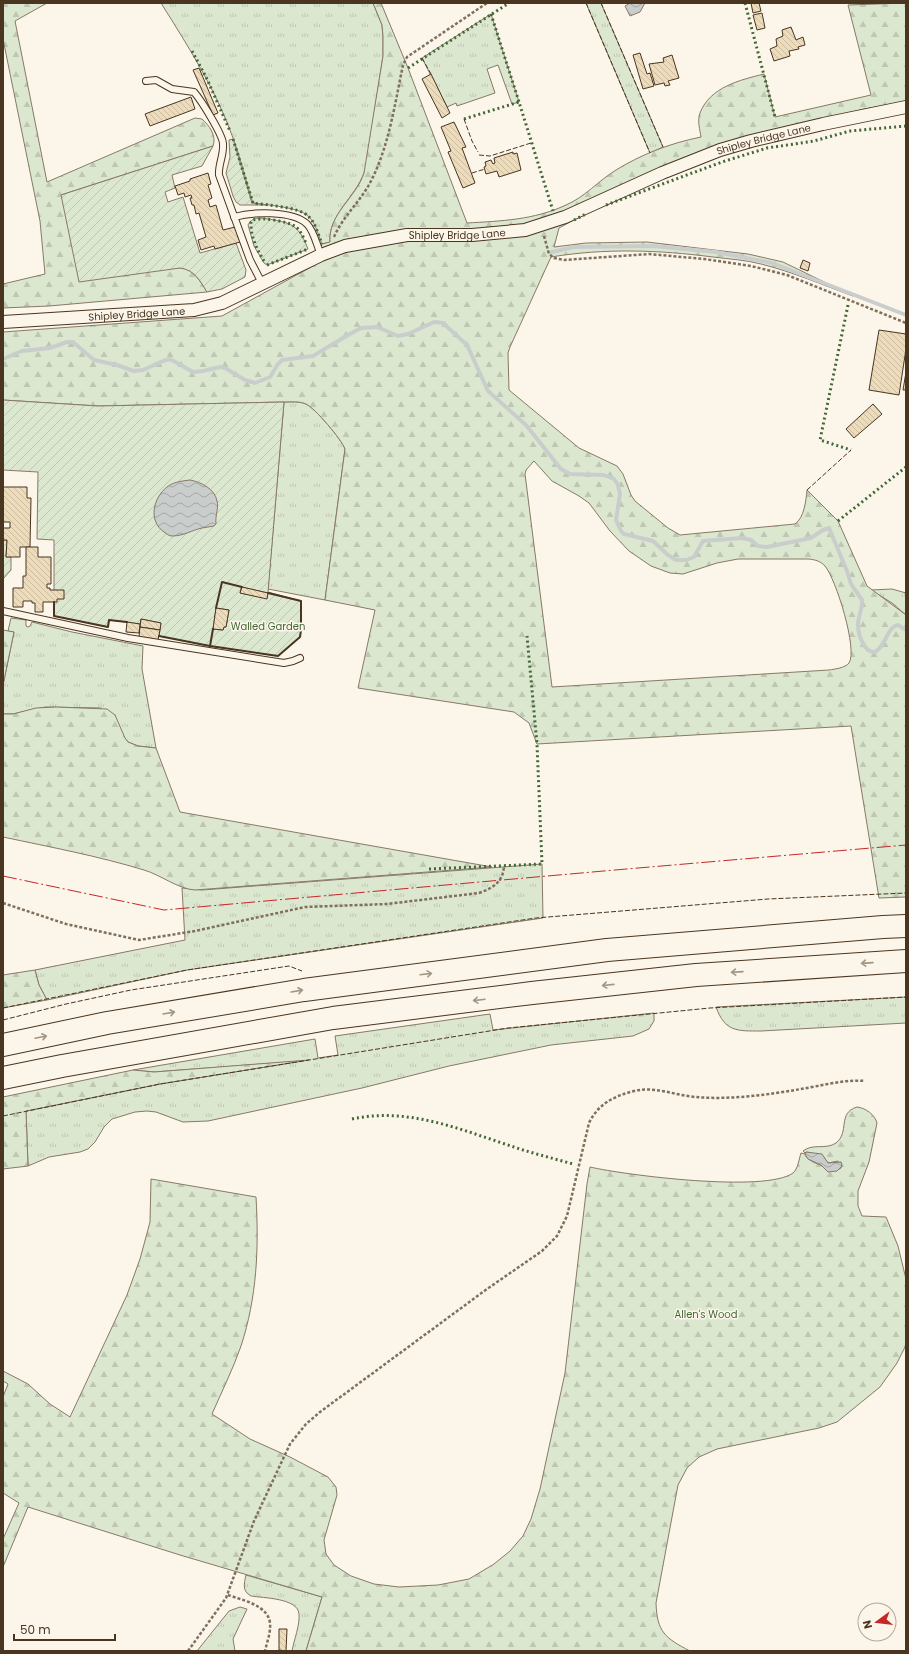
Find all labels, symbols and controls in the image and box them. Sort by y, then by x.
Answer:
street label: Shipley Bridge Lane [714,120,812,159]
street label: Shipley Bridge Lane [409,225,506,243]
street label: Shipley Bridge Lane [88,304,186,325]
park label: Walled Garden [231,619,305,634]
one-way arrow [861,960,874,967]
one-way arrow [731,969,744,976]
one-way arrow [419,970,432,978]
one-way arrow [602,981,615,989]
one-way arrow [290,987,303,995]
one-way arrow [473,996,486,1004]
one-way arrow [162,1009,175,1017]
one-way arrow [34,1032,47,1040]
park label: Allen's Wood [674,1307,738,1322]
north arrow [857,1602,897,1642]
scale bar [14,1616,115,1642]
text: N [859,1619,876,1631]
text: 50 m [20,1621,51,1638]

